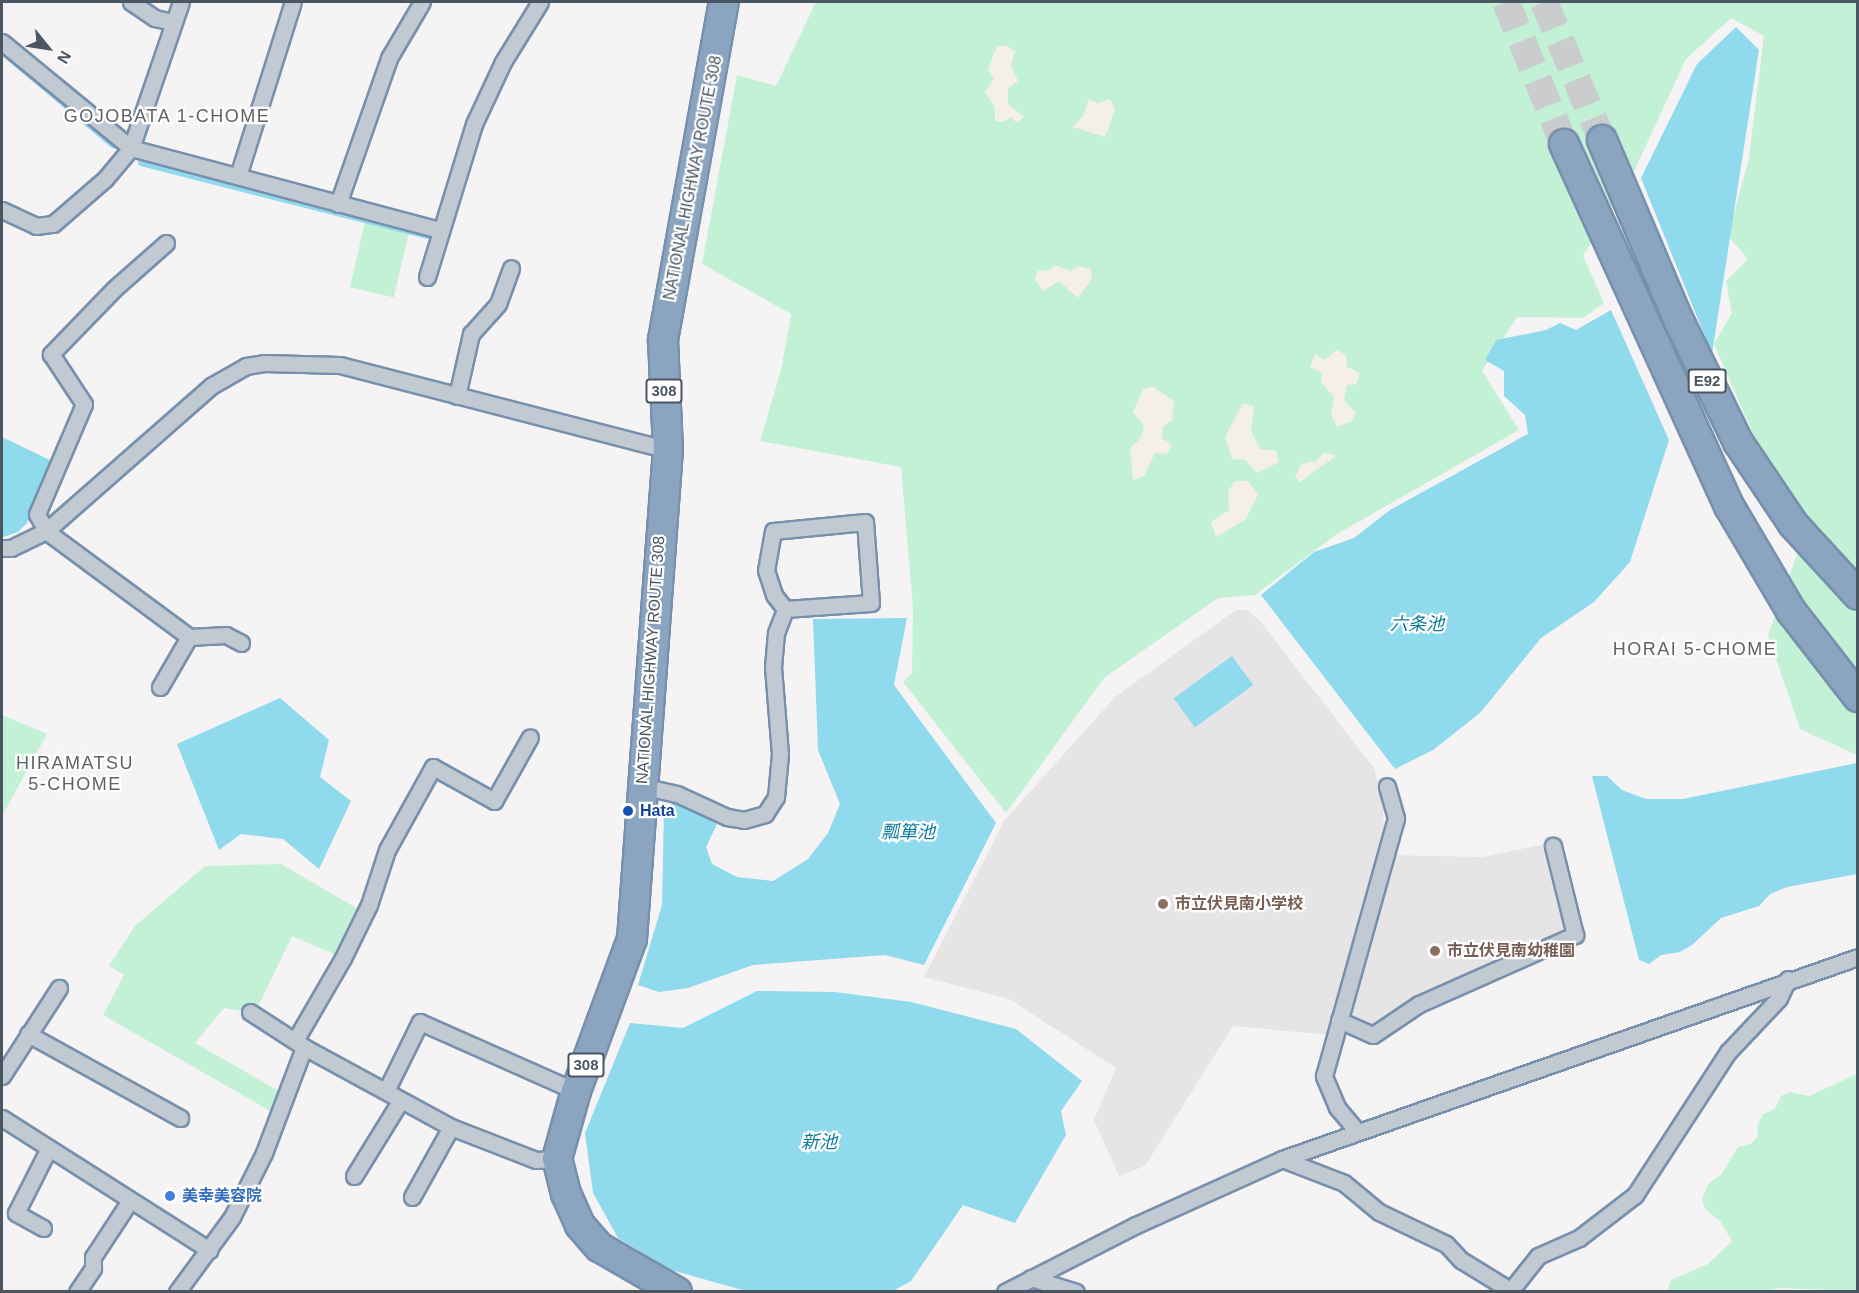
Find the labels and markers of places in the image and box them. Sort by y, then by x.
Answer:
place label: Hata [640,801,675,821]
marker: Hata [621,804,635,818]
place label: 市立伏見南小学校 [1175,894,1303,914]
marker: 市立伏見南小学校 [1156,897,1170,911]
place label: 市立伏見南幼稚園 [1447,941,1575,961]
marker: 市立伏見南幼稚園 [1428,944,1442,958]
place label: 美幸美容院 [182,1186,262,1206]
marker: 美幸美容院 [163,1189,177,1203]

